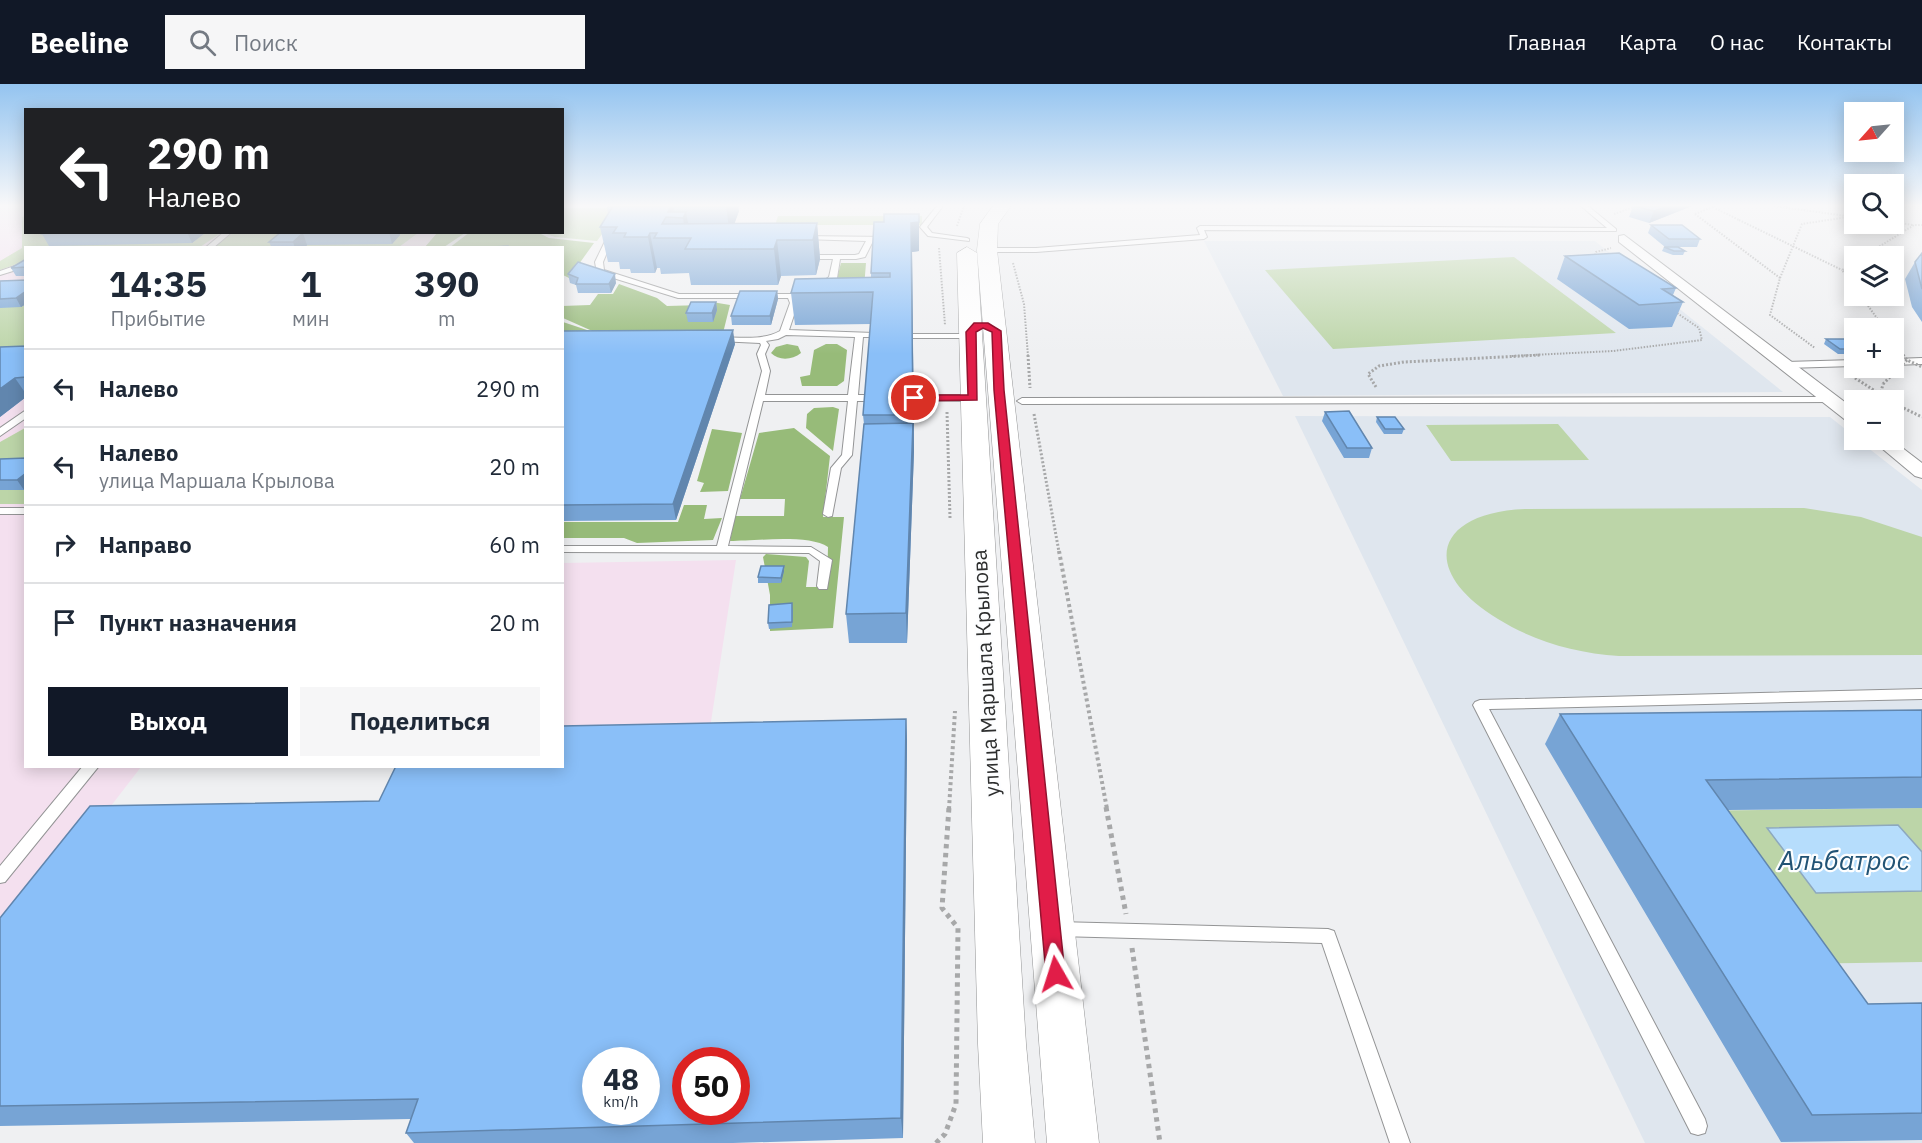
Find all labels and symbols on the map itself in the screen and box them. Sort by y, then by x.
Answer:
north arrow [1844,102,1904,162]
pin [888,372,939,423]
street label: улица Маршала Крылова [965,549,1005,797]
water label: Альбатрос [1777,842,1910,877]
position arrow [1024,942,1088,1006]
speed limit sign: 50 [672,1047,750,1125]

